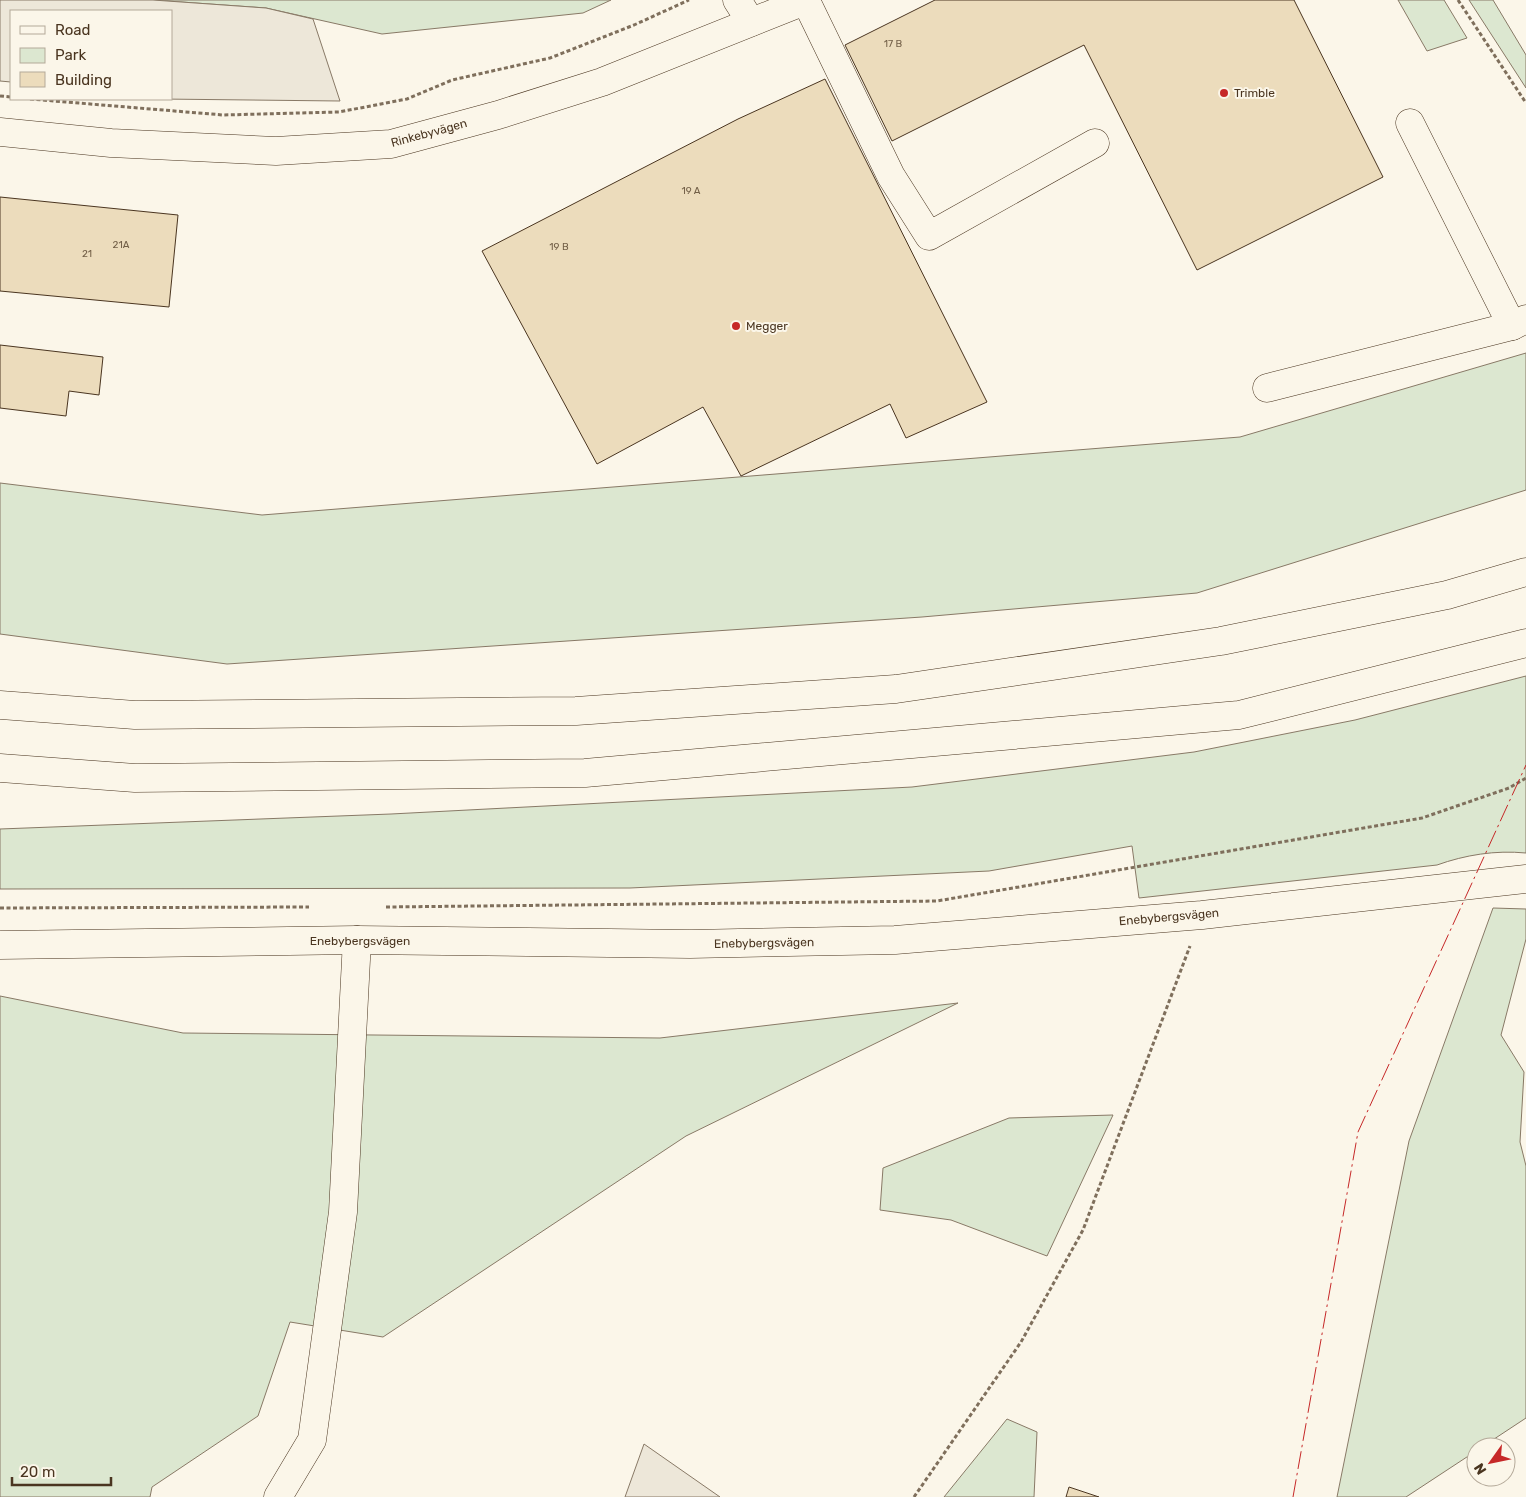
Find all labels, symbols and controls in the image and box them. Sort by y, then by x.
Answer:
legend [10,10,172,100]
text: Road [55,21,91,39]
house number: 17 B [884,38,903,50]
text: Park [55,46,86,64]
text: Building [55,71,112,89]
place label: Trimble [1234,86,1275,100]
marker: Trimble [1218,87,1230,99]
street label: Rinkebyvägen [389,116,469,150]
house number: 19 A [681,185,701,197]
house number: 21A [113,239,130,251]
house number: 19 B [549,241,569,253]
house number: 21 [82,248,92,260]
place label: Megger [746,319,788,333]
marker: Megger [730,320,742,332]
street label: Enebybergsvägen [1118,906,1220,928]
street label: Enebybergsvägen [310,934,410,948]
street label: Enebybergsvägen [714,935,814,951]
north arrow [1466,1437,1516,1487]
scale bar [12,1454,111,1486]
text: N [1471,1460,1490,1478]
text: 20 m [20,1463,55,1481]

